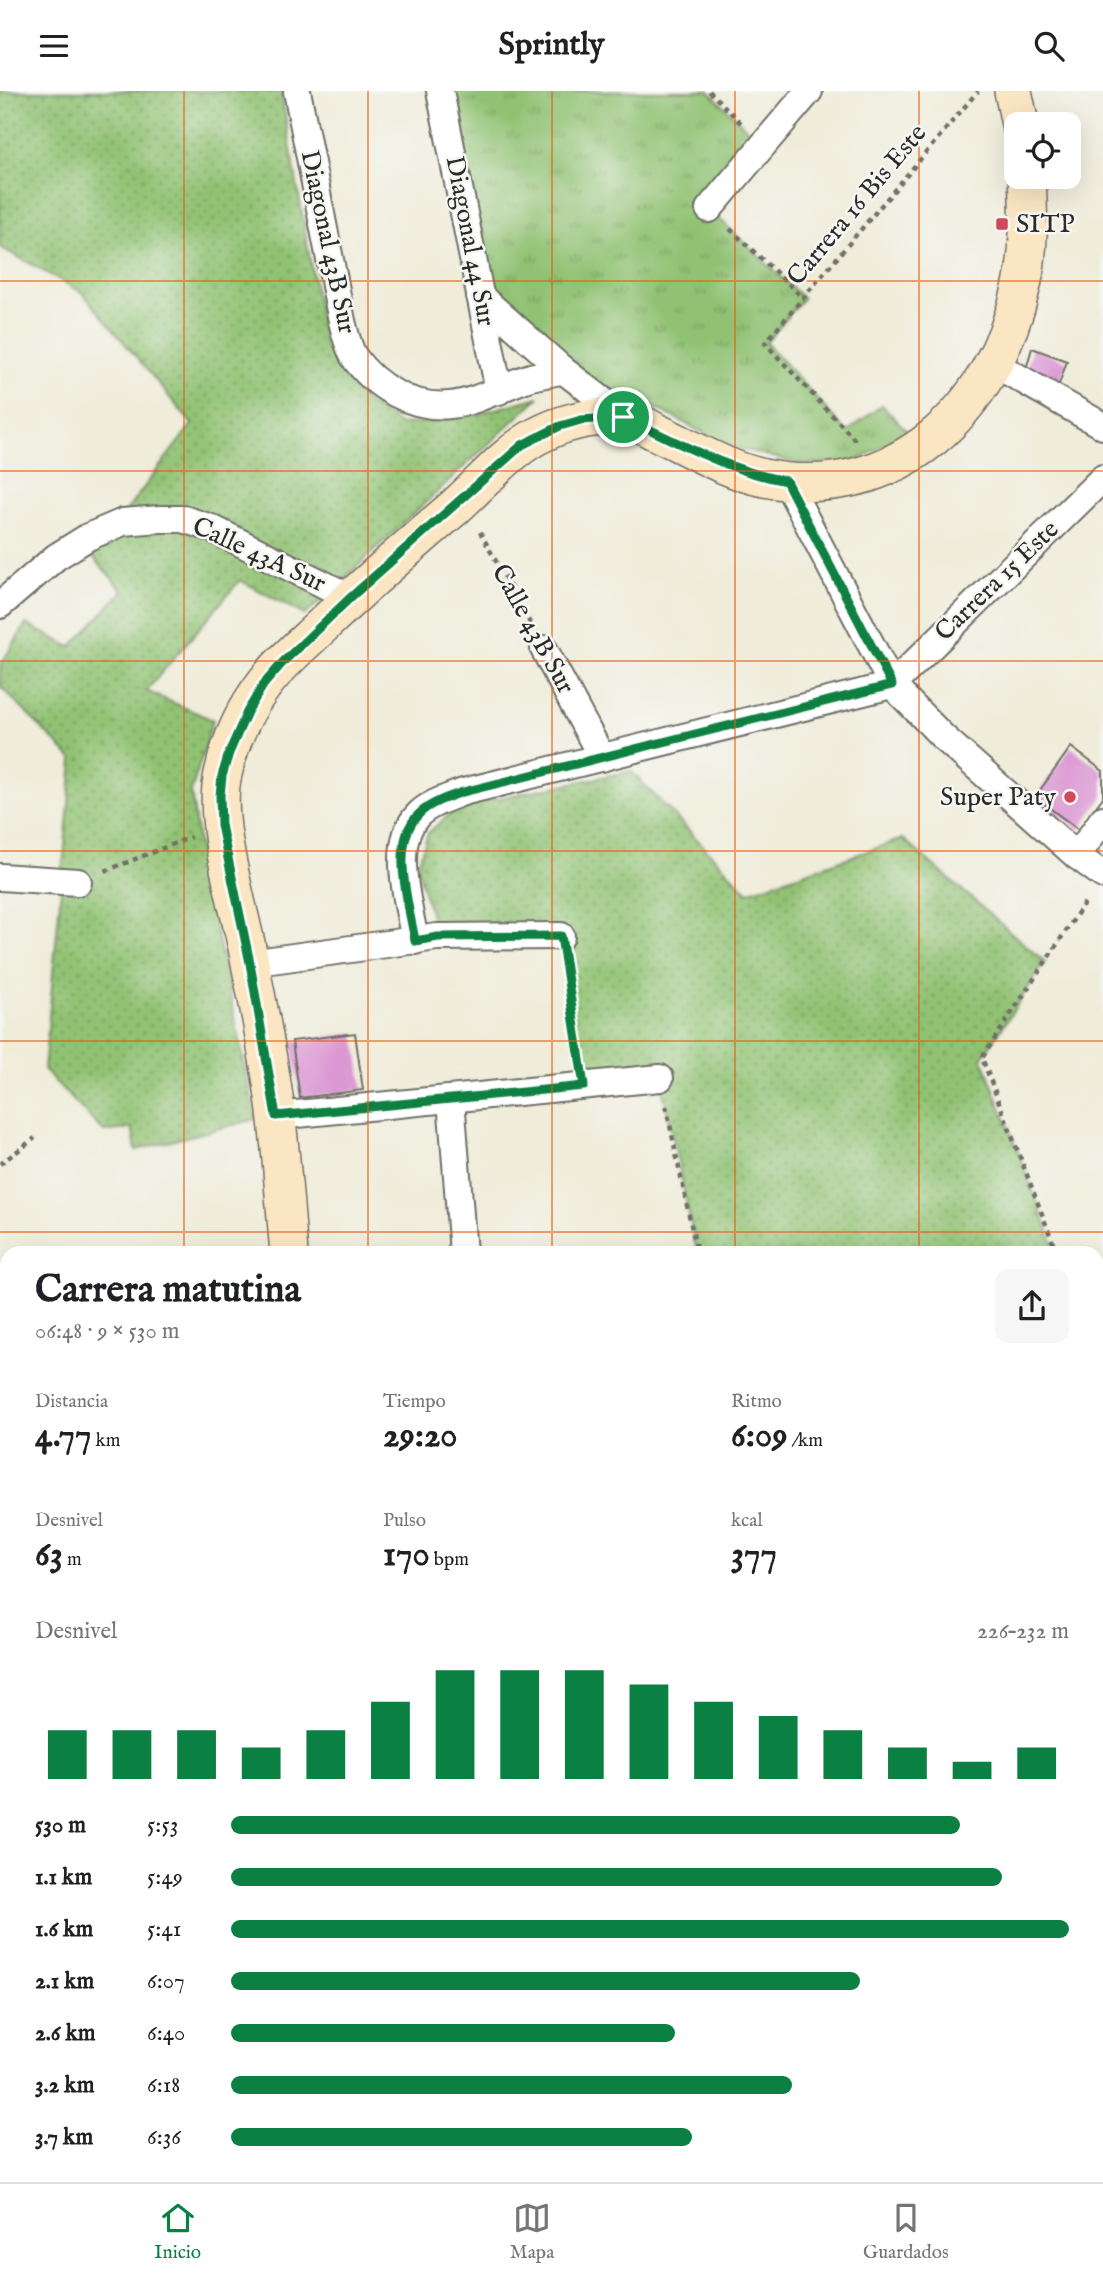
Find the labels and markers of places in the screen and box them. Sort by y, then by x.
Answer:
place label: SITP [1016,208,1074,241]
marker: SITP [994,216,1010,232]
pin [593,387,653,447]
place label: Super Paty [940,781,1056,814]
marker: Super Paty [1062,789,1078,805]

